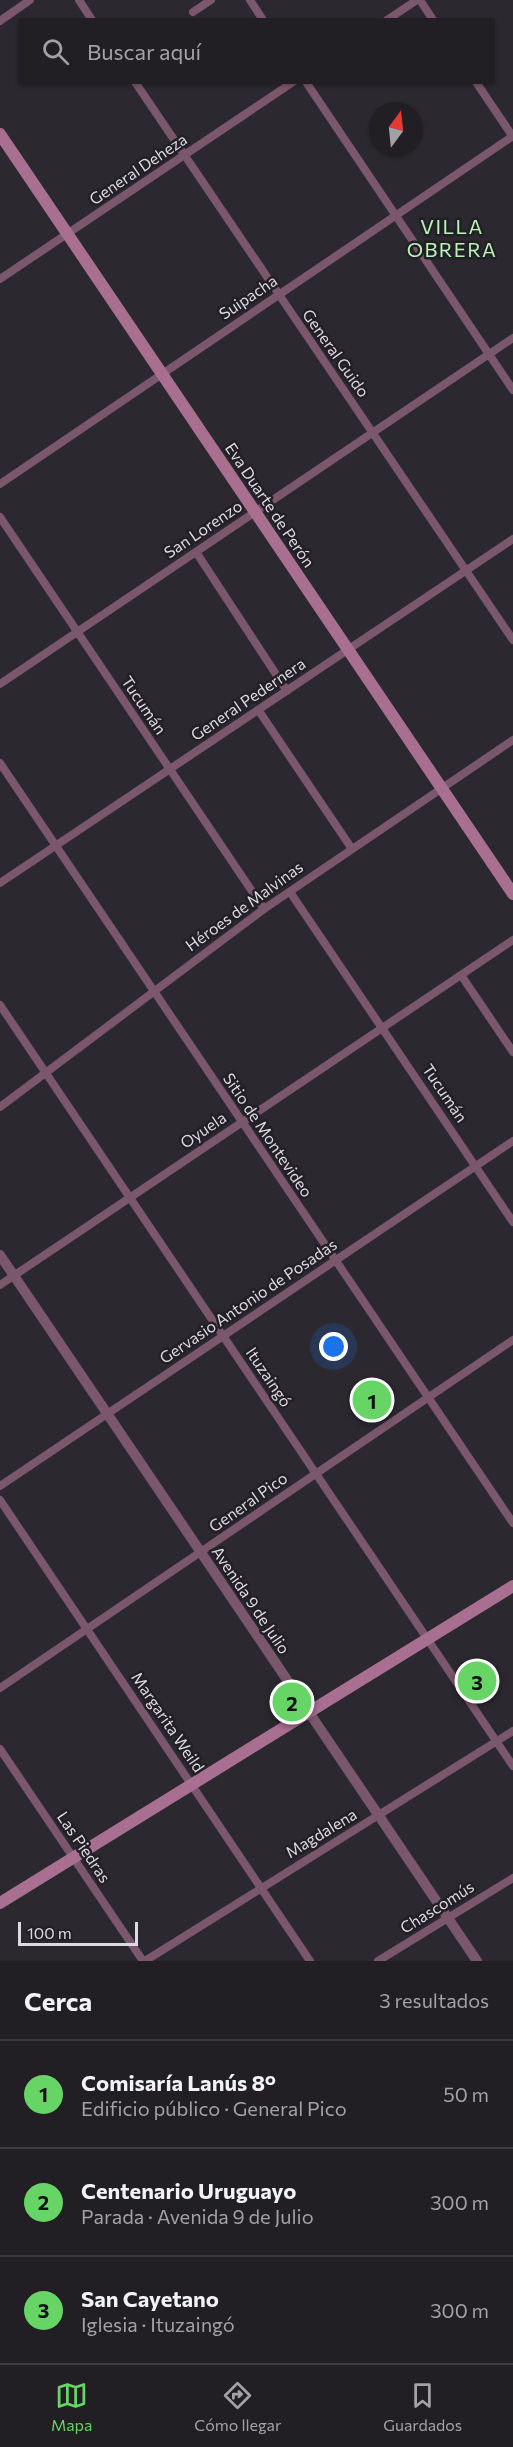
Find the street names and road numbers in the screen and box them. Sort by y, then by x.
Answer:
street label: General Deheza [85,129,190,208]
street label: Suipacha [215,270,280,323]
street label: General Guido [299,305,374,400]
street label: Eva Duarte de Perón [222,439,319,571]
street label: San Lorenzo [160,496,245,562]
street label: General Pedernera [187,653,309,744]
street label: Tucumán [118,672,171,737]
street label: Héroes de Malvinas [181,857,306,955]
street label: Tucumán [419,1060,472,1125]
street label: Sitio de Montevideo [220,1069,317,1200]
street label: Oyuela [176,1107,229,1152]
street label: Gervasio Antonio de Posadas [156,1234,340,1367]
street label: Ituzaingó [243,1343,296,1410]
street label: General Pico [205,1468,290,1536]
street label: Avenida 9 de Julio [208,1542,294,1657]
street label: Margarita Weild [128,1668,209,1775]
street label: Magdalena [282,1804,360,1861]
street label: Las Piedras [54,1808,115,1886]
street label: Chascomús [396,1876,477,1937]

